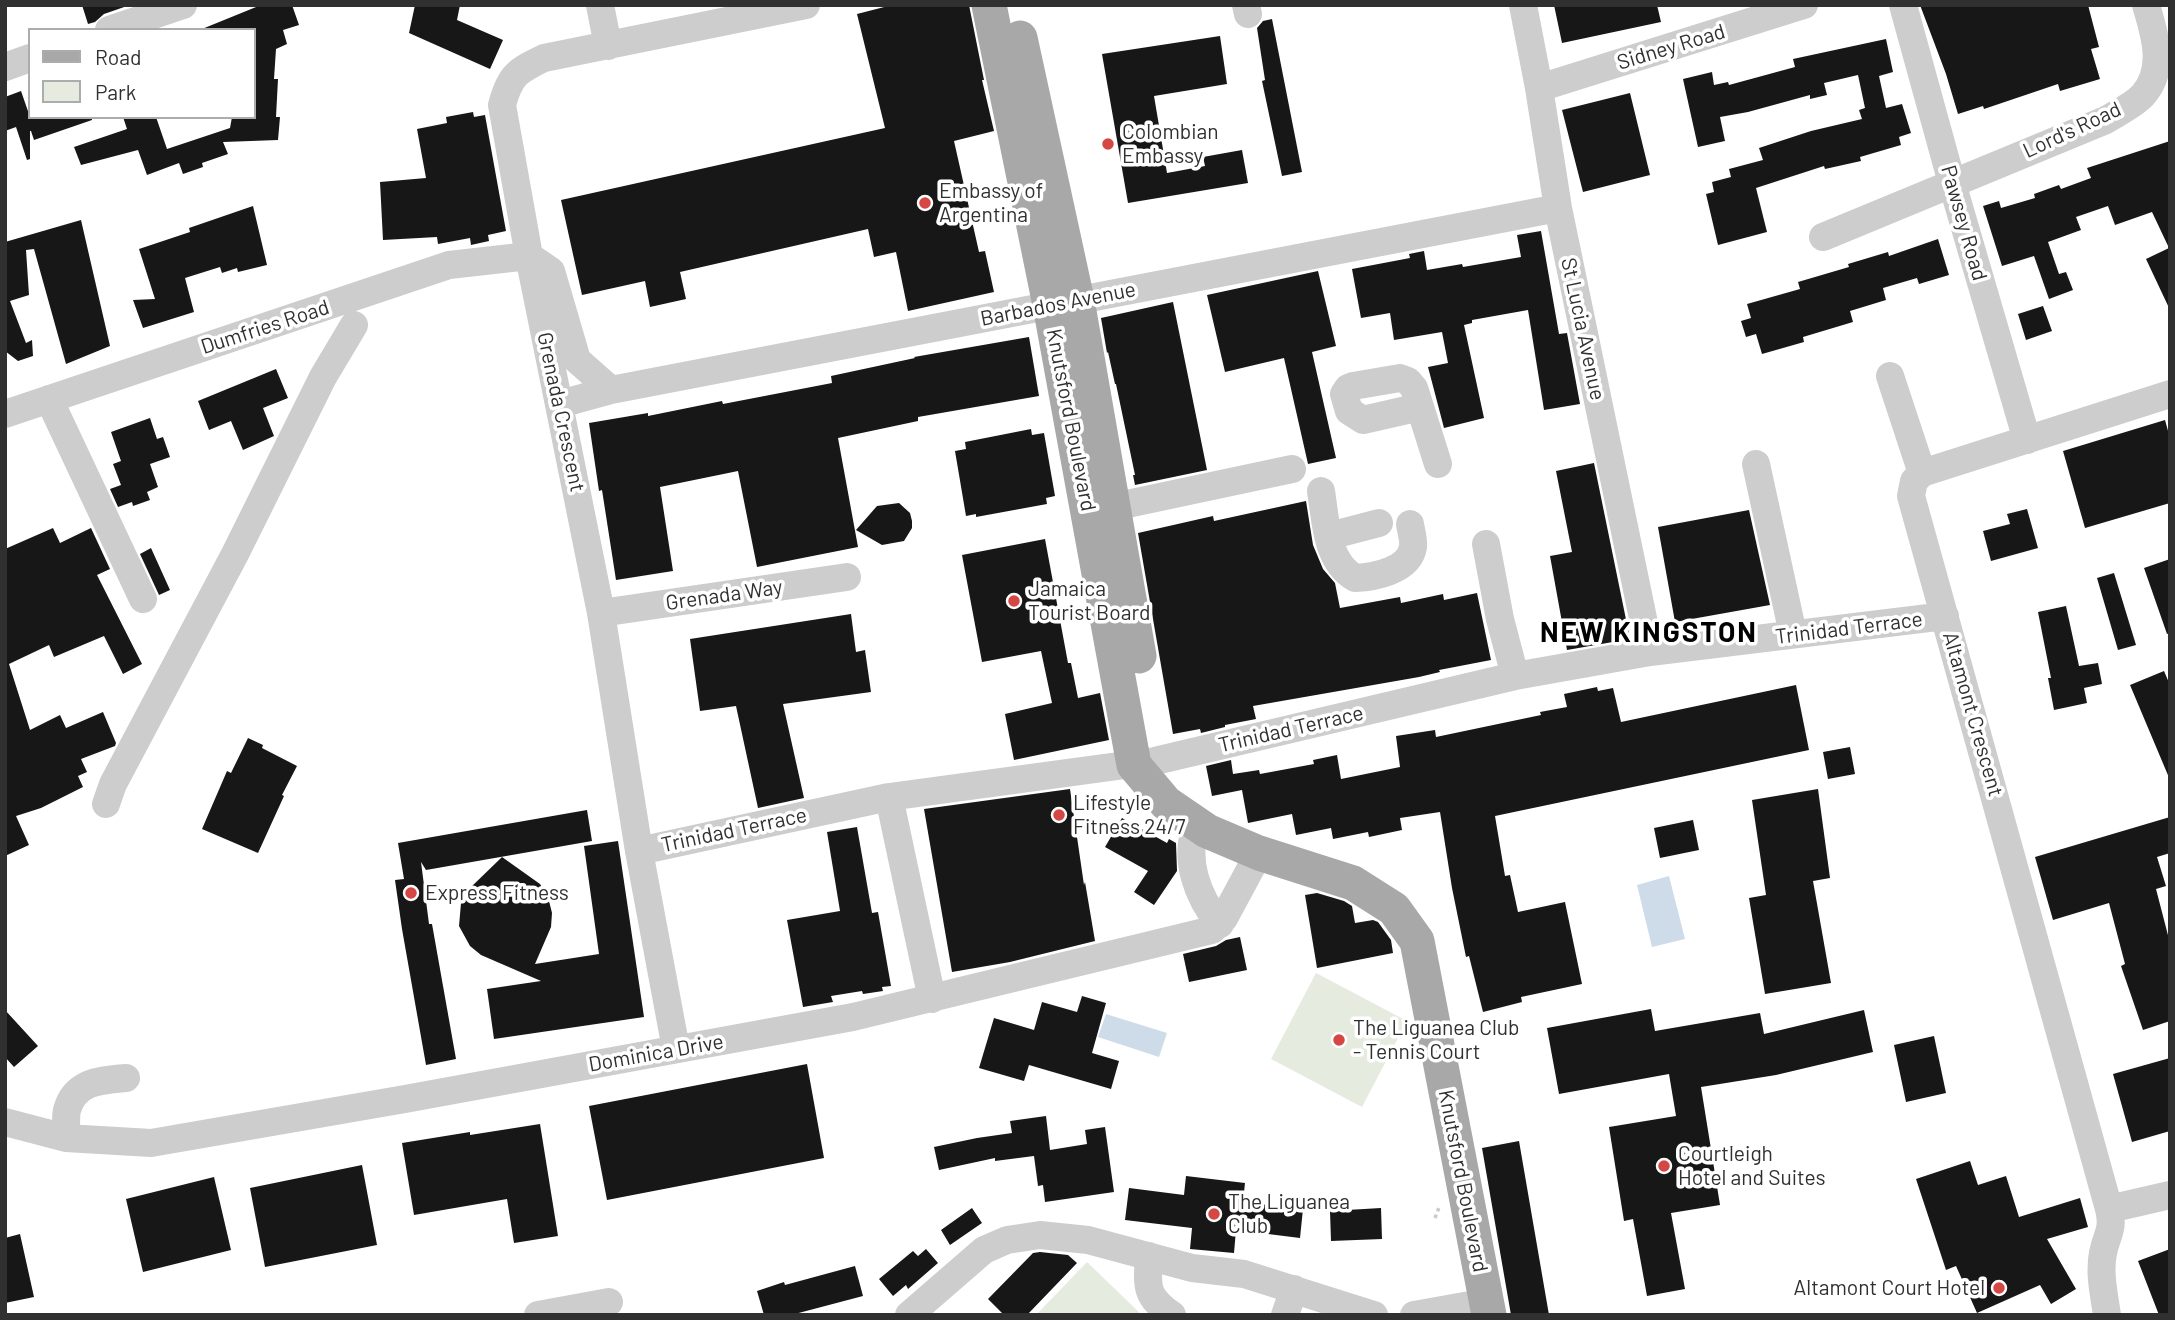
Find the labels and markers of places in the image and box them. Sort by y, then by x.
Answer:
place label: Colombian Embassy [1122,119,1219,169]
marker: Colombian Embassy [1100,136,1116,152]
place label: Embassy of Argentina [939,178,1043,228]
marker: Embassy of Argentina [917,195,933,211]
place label: Jamaica Tourist Board [1028,576,1150,626]
marker: Jamaica Tourist Board [1006,593,1022,609]
place label: Lifestyle Fitness 24/7 [1073,790,1185,840]
marker: Lifestyle Fitness 24/7 [1051,807,1067,823]
place label: Express Fitness [425,880,569,906]
marker: Express Fitness [403,885,419,901]
place label: The Liguanea Club - Tennis Court [1353,1015,1520,1065]
marker: The Liguanea Club - Tennis Court [1331,1032,1347,1048]
place label: Courtleigh Hotel and Suites [1678,1141,1825,1191]
marker: Courtleigh Hotel and Suites [1656,1158,1672,1174]
place label: The Liguanea Club [1228,1189,1350,1239]
marker: The Liguanea Club [1206,1206,1222,1222]
place label: Altamont Court Hotel [1794,1275,1985,1301]
marker: Altamont Court Hotel [1991,1280,2007,1296]

